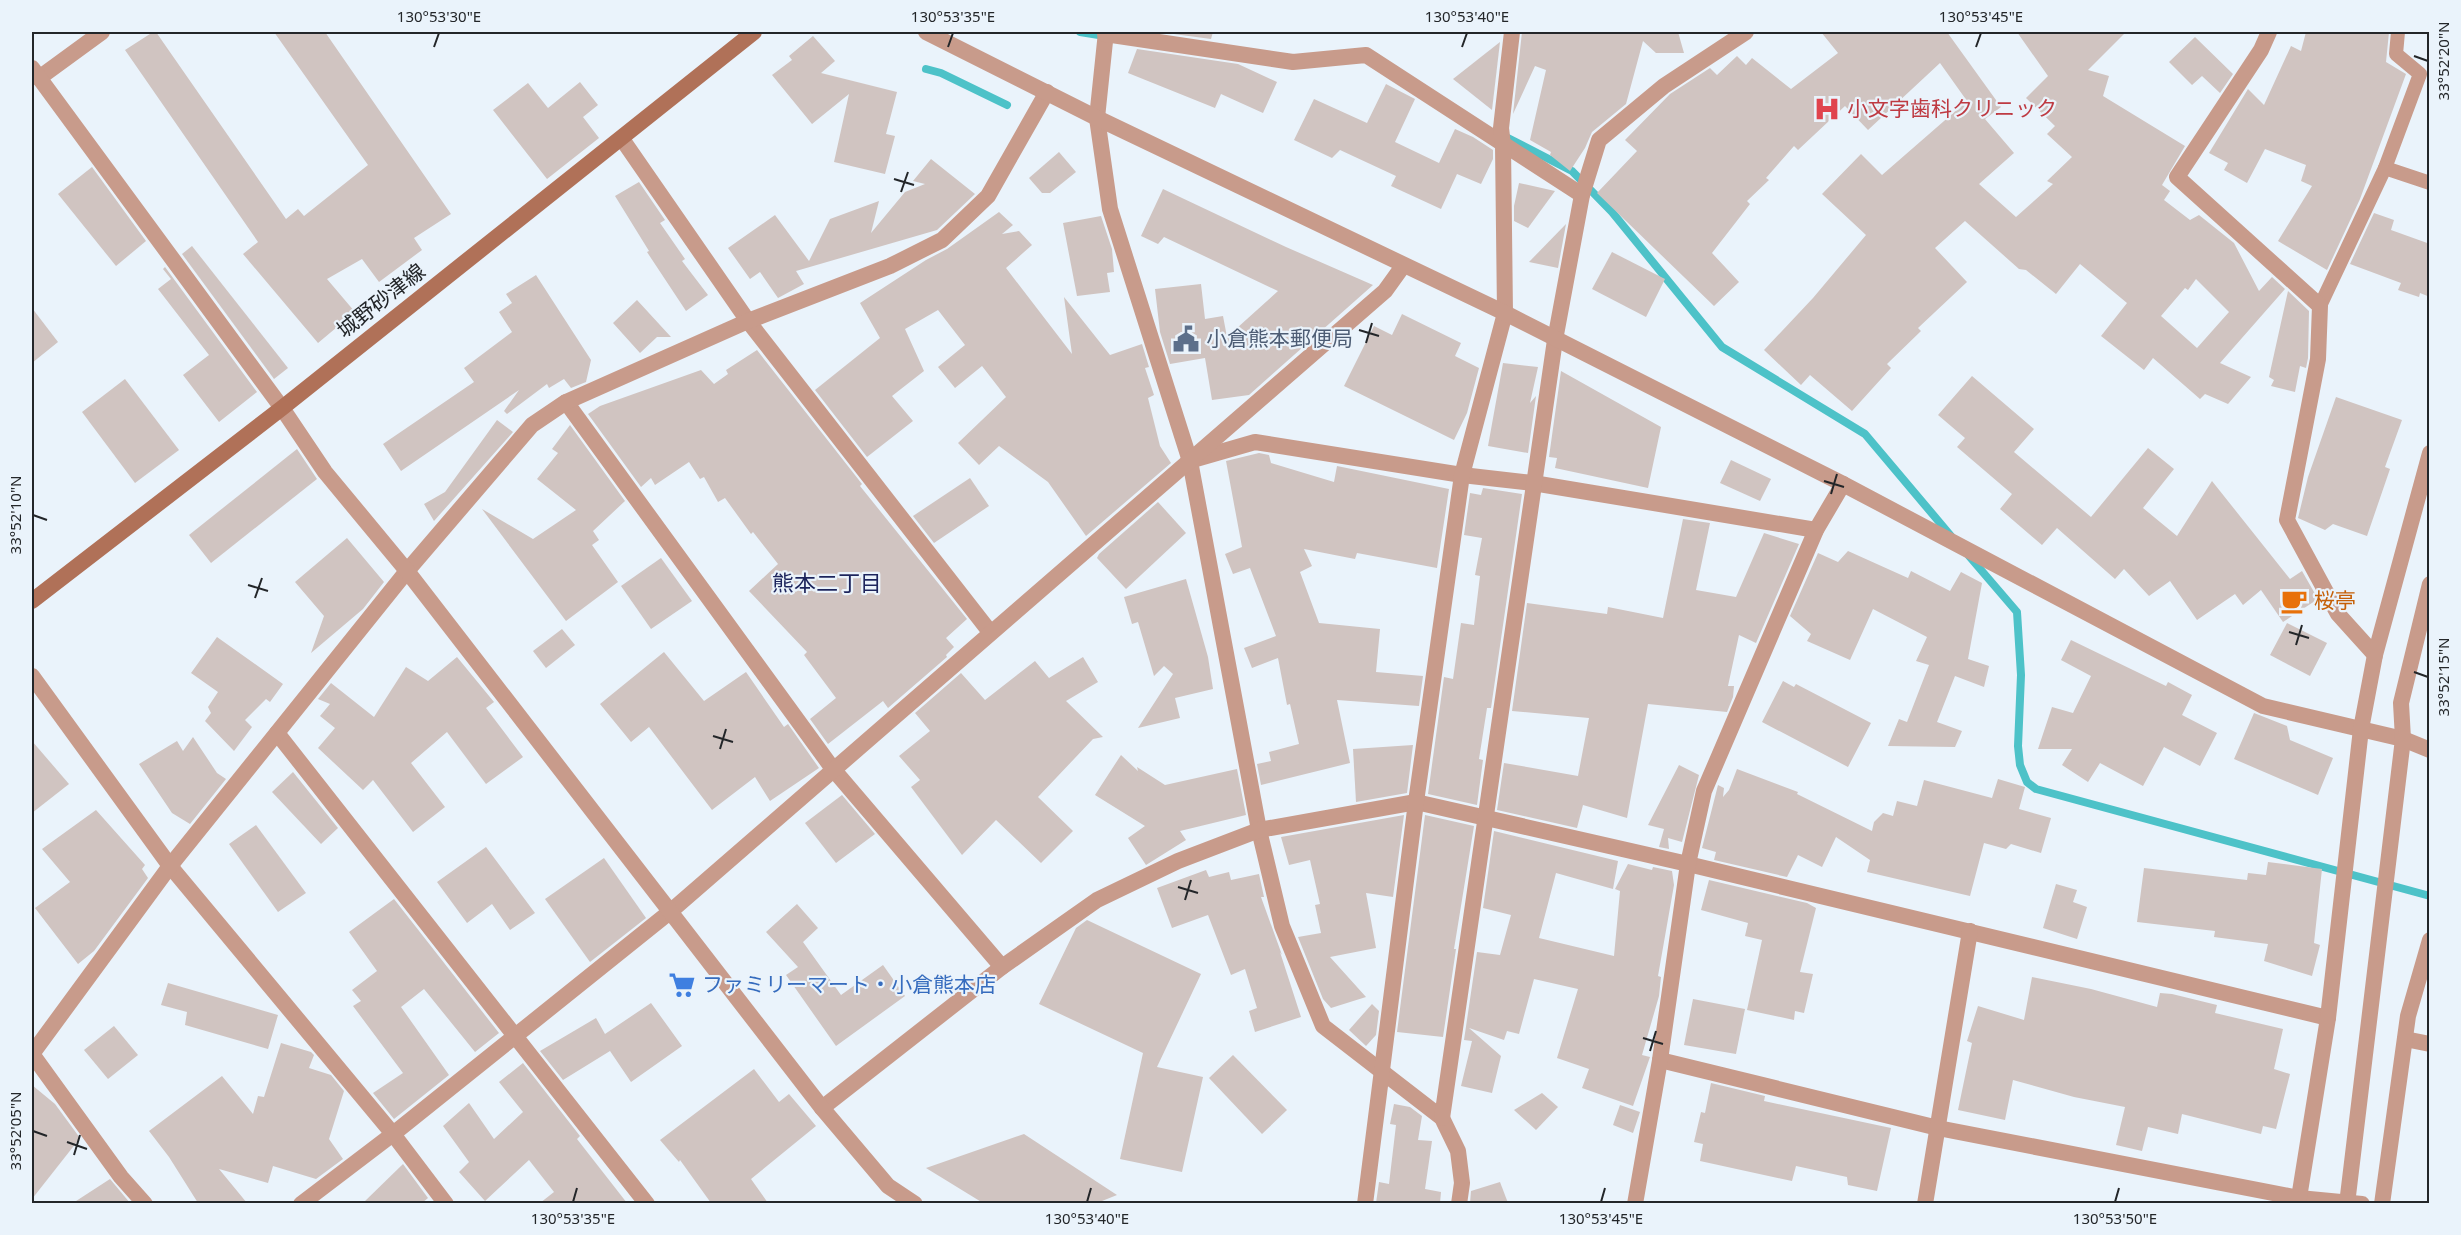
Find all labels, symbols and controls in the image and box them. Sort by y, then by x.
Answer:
text: 130°53'30"E [397,6,481,26]
text: 130°53'35"E [911,6,995,26]
text: 130°53'40"E [1425,6,1509,26]
text: 130°53'45"E [1939,6,2023,26]
text: 33°52'20"N [2433,22,2453,100]
hospital icon: 小文字歯科クリニック [1812,94,1842,124]
place label: 小文字歯科クリニック [1847,94,2057,122]
street label: 城野砂津線 [330,257,430,344]
public building icon: 小倉熊本郵便局 [1171,324,1201,354]
place label: 小倉熊本郵便局 [1206,324,1353,352]
text: 33°52'10"N [5,476,25,554]
district label: 熊本二丁目 [772,567,882,597]
cafe icon: 桜亭 [2279,586,2309,616]
place label: 桜亭 [2314,586,2356,614]
text: 33°52'15"N [2433,638,2453,716]
supermarket icon: ファミリーマート・小倉熊本店 [667,970,697,1000]
place label: ファミリーマート・小倉熊本店 [702,970,996,998]
text: 33°52'05"N [5,1092,25,1170]
text: 130°53'35"E [531,1208,615,1228]
text: 130°53'40"E [1045,1208,1129,1228]
text: 130°53'45"E [1559,1208,1643,1228]
text: 130°53'50"E [2073,1208,2157,1228]

